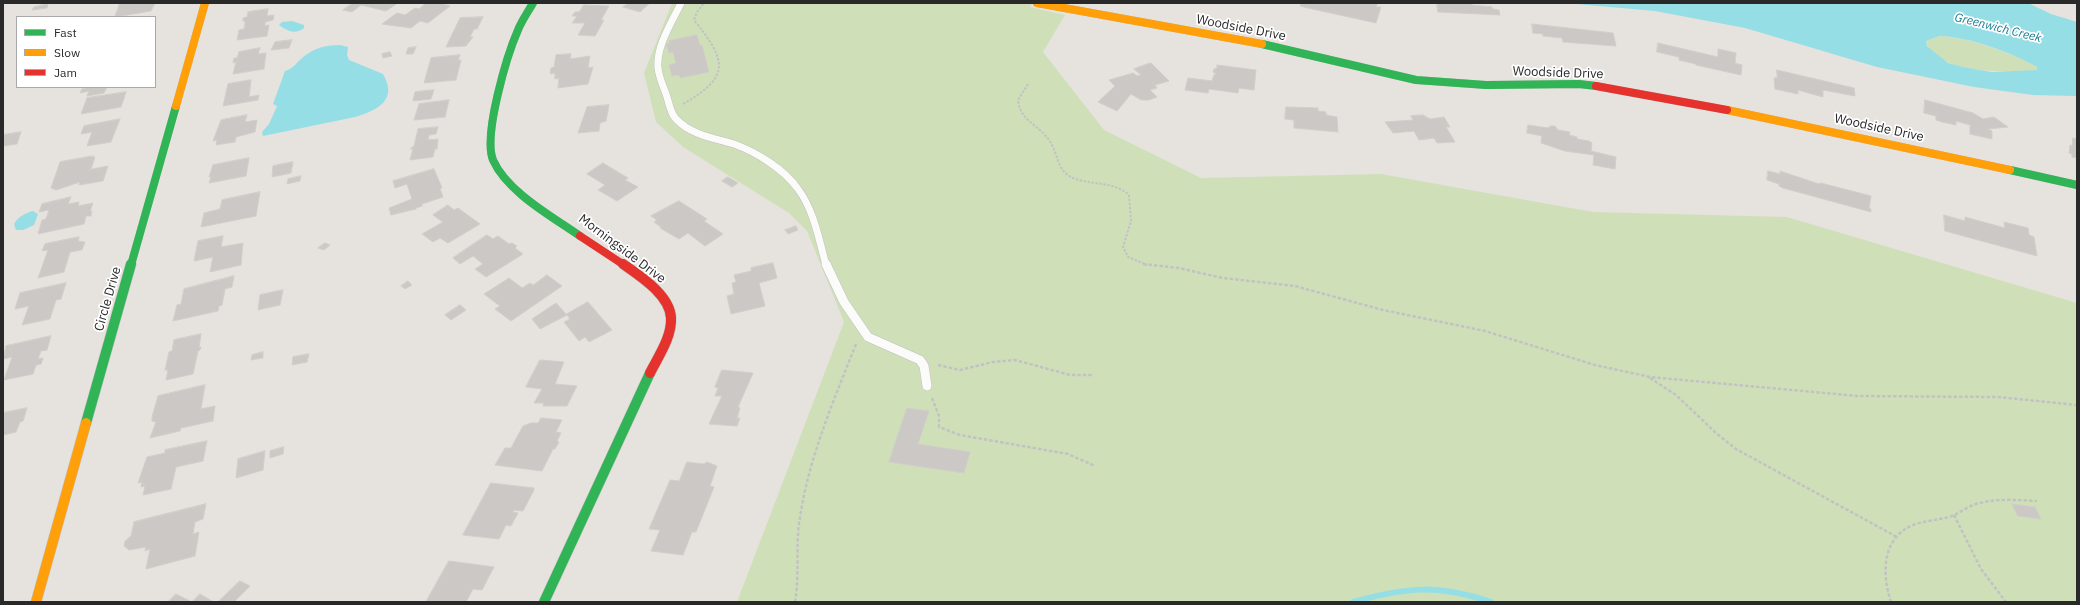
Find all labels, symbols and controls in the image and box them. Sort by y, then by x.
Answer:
water label: Greenwich Creek [1953,10,2043,46]
street label: Woodside Drive [1195,12,1287,44]
legend [16,16,156,88]
text: Fast [54,25,77,40]
text: Slow [54,45,80,60]
street label: Woodside Drive [1512,64,1604,82]
text: Jam [54,65,77,80]
street label: Woodside Drive [1833,111,1925,145]
street label: Morningside Drive [575,211,669,287]
street label: Circle Drive [91,265,125,333]

